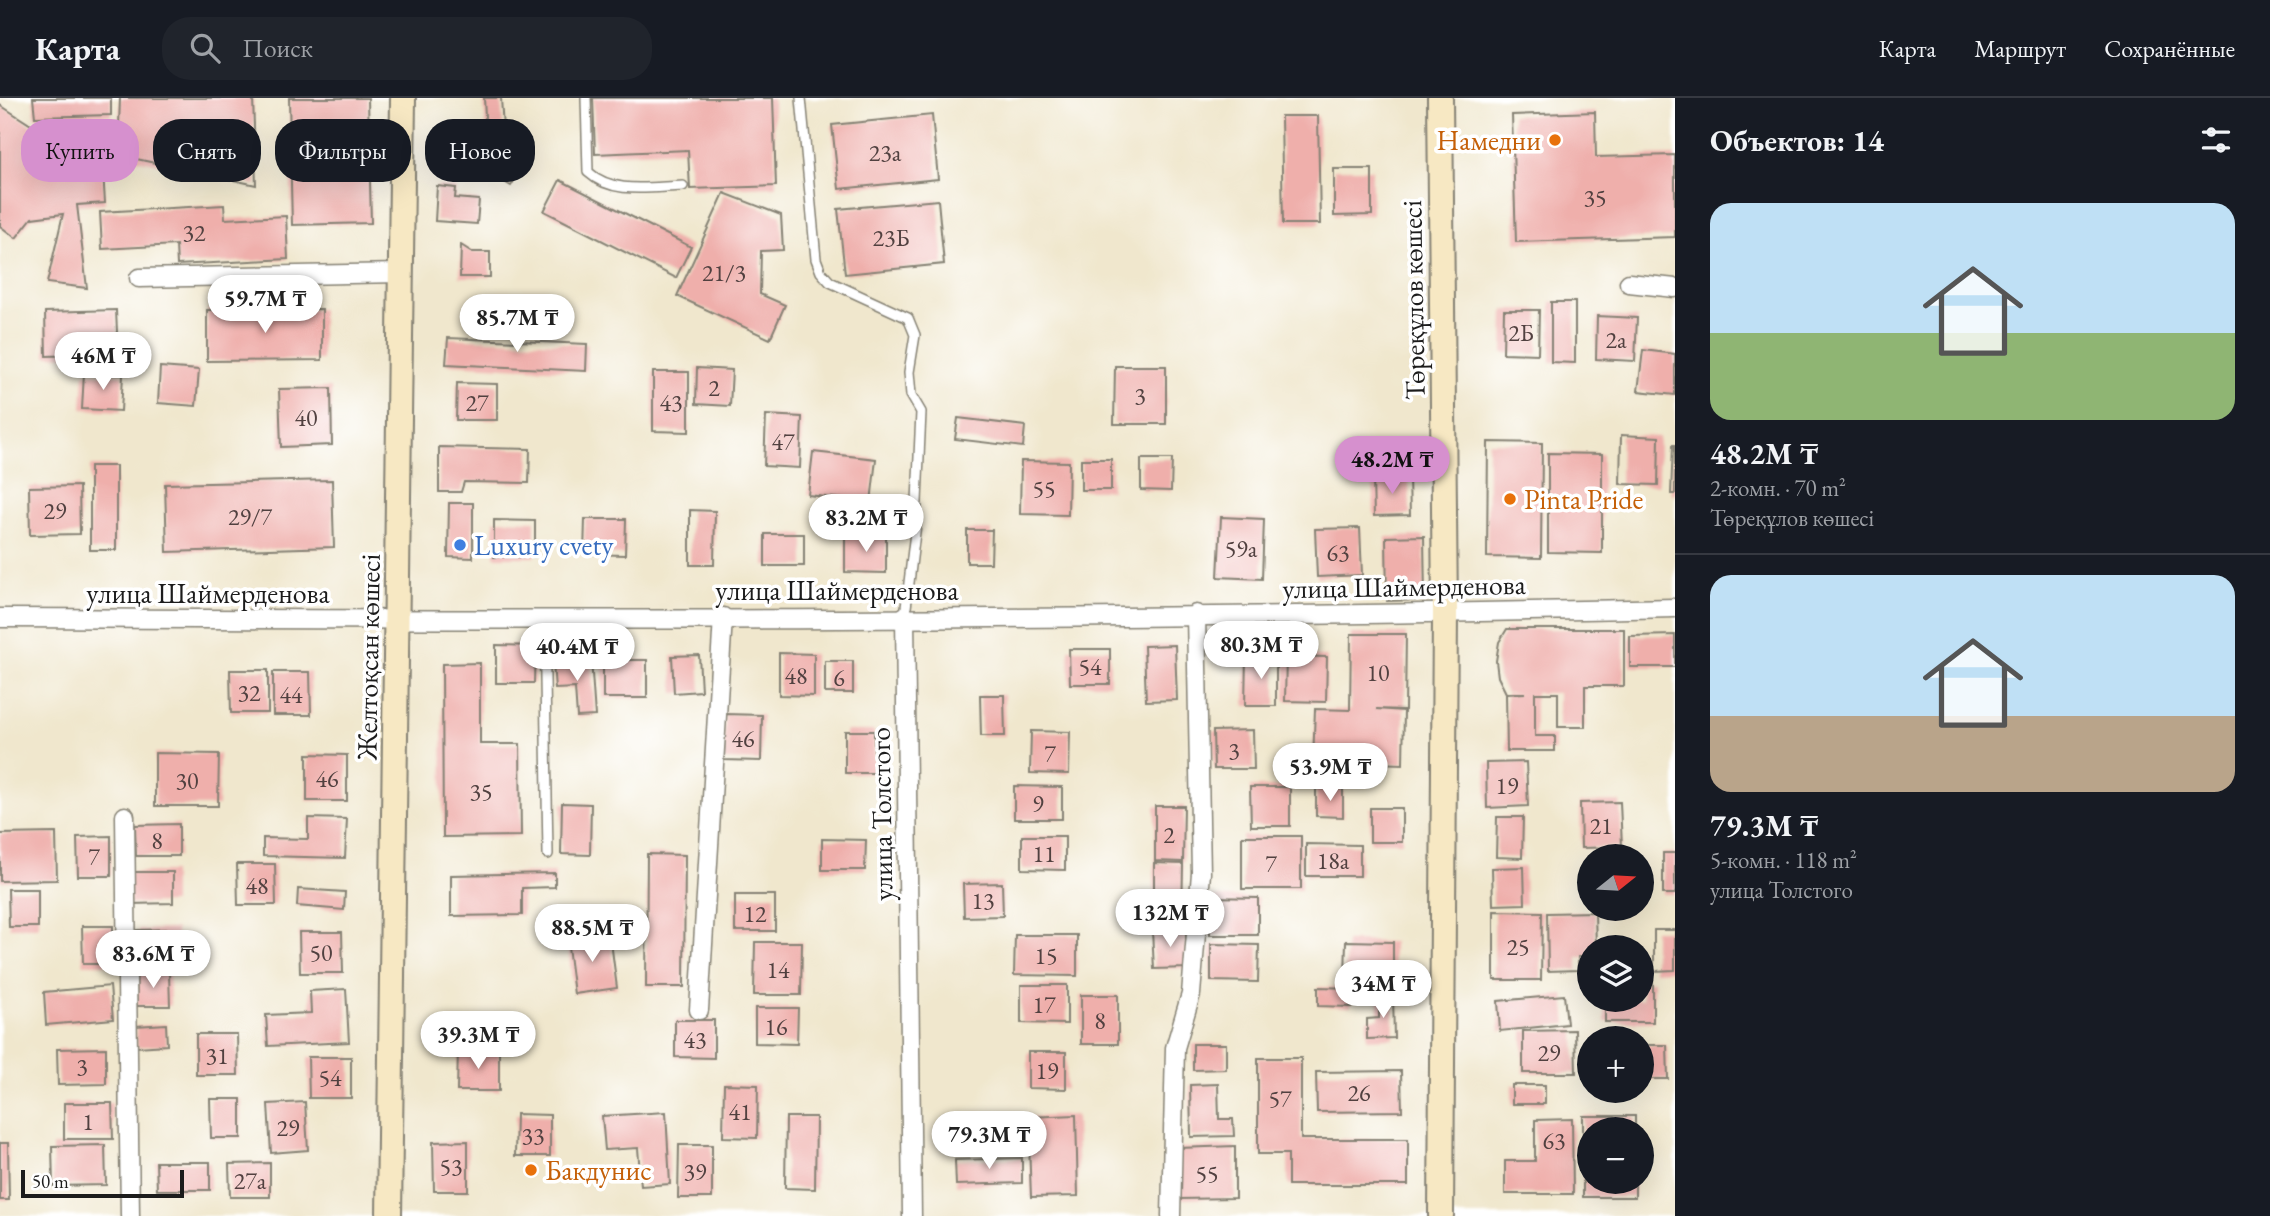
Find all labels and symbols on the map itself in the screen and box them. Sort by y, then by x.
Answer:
place label: Намедни [1437,122,1541,158]
marker: Намедни [1547,132,1563,148]
house number: 23а [869,137,902,168]
house number: 35 [1583,182,1607,213]
street label: Төреқұлов көшесі [1393,200,1433,400]
house number: 32 [182,217,206,248]
house number: 23Б [872,222,910,253]
house number: 21/3 [702,257,746,288]
pin: 59.7M ₸ [200,275,330,335]
pin: 85.7M ₸ [452,294,582,354]
house number: 2Б [1508,317,1534,348]
house number: 2а [1605,324,1627,355]
pin: 46M ₸ [54,332,152,392]
house number: 2 [708,372,720,403]
house number: 3 [1134,380,1146,411]
house number: 27 [465,387,489,418]
house number: 43 [659,387,683,418]
house number: 40 [294,402,318,433]
house number: 47 [771,426,795,457]
pin: 48.2M ₸ [1327,436,1457,496]
house number: 55 [1032,473,1056,504]
place label: Pinta Pride [1524,481,1644,517]
marker: Pinta Pride [1502,491,1518,507]
pin: 83.2M ₸ [801,494,931,554]
house number: 29 [43,495,67,526]
house number: 29/7 [228,501,273,532]
place label: Luxury cvety [474,527,614,563]
house number: 59а [1225,533,1258,564]
marker: Luxury cvety [452,537,468,553]
house number: 63 [1326,537,1350,568]
street label: Желтоқсан көшесі [348,553,388,762]
street label: улица Шаймерденова [1282,566,1527,606]
street label: улица Шаймерденова [715,572,959,608]
street label: улица Шаймерденова [86,575,330,611]
pin: 80.3M ₸ [1196,622,1326,681]
pin: 40.4M ₸ [512,624,642,683]
house number: 54 [1078,651,1102,682]
house number: 10 [1366,657,1390,688]
house number: 48 [784,660,808,691]
house number: 6 [833,662,845,693]
house number: 32 [237,677,261,708]
house number: 44 [279,679,303,710]
house number: 46 [731,723,755,754]
street label: улица Толстого [861,727,901,901]
house number: 3 [1228,735,1240,766]
house number: 7 [1044,738,1056,769]
pin: 53.9M ₸ [1265,744,1395,803]
house number: 46 [315,763,339,794]
house number: 30 [175,765,199,796]
house number: 19 [1495,770,1519,801]
house number: 35 [469,776,493,807]
house number: 9 [1032,788,1044,819]
house number: 21 [1589,810,1613,841]
house number: 2 [1163,819,1175,850]
house number: 8 [151,825,163,856]
house number: 11 [1032,838,1056,869]
house number: 7 [88,841,100,872]
north arrow [1577,844,1654,920]
house number: 18а [1317,845,1350,876]
house number: 7 [1265,848,1277,879]
house number: 48 [245,870,269,901]
house number: 13 [971,885,995,916]
pin: 132M ₸ [1113,890,1227,949]
house number: 12 [743,898,767,929]
pin: 88.5M ₸ [527,904,657,964]
pin: 83.6M ₸ [88,930,218,990]
house number: 25 [1506,931,1530,962]
house number: 50 [309,937,333,968]
house number: 15 [1034,940,1058,971]
house number: 14 [766,954,790,985]
pin: 34M ₸ [1334,960,1432,1020]
house number: 17 [1032,989,1056,1020]
house number: 8 [1094,1005,1106,1036]
house number: 16 [764,1011,788,1042]
pin: 39.3M ₸ [413,1012,543,1071]
house number: 43 [683,1024,707,1055]
house number: 29 [1537,1037,1561,1068]
house number: 31 [205,1040,229,1071]
house number: 3 [76,1051,88,1082]
house number: 19 [1035,1055,1059,1086]
house number: 54 [318,1062,342,1093]
house number: 26 [1347,1077,1371,1108]
house number: 57 [1268,1083,1292,1114]
house number: 41 [728,1096,752,1127]
house number: 1 [82,1106,94,1137]
house number: 29 [276,1112,300,1143]
pin: 79.3M ₸ [924,1112,1054,1171]
house number: 33 [521,1120,545,1151]
house number: 63 [1542,1125,1566,1156]
house number: 53 [439,1151,463,1182]
place label: Бакдунис [545,1152,652,1188]
house number: 39 [683,1156,707,1187]
house number: 55 [1195,1158,1219,1189]
marker: Бакдунис [523,1162,539,1178]
house number: 27а [234,1165,267,1196]
scale bar [21,1167,184,1199]

